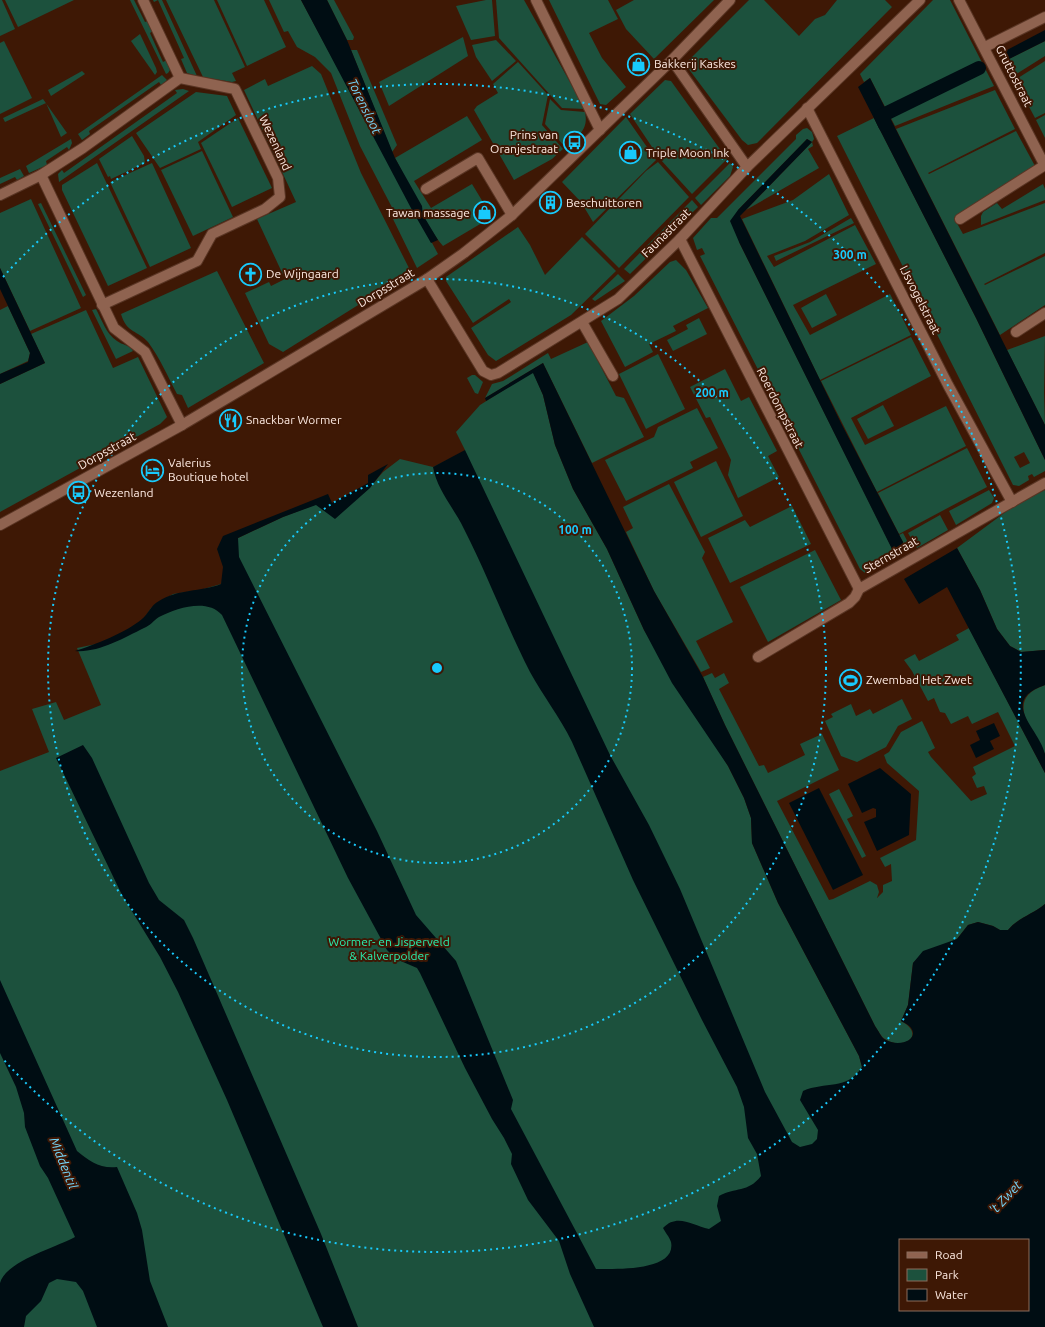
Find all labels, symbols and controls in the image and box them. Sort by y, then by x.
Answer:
street label: Gruttostraat [993,43,1036,109]
shop icon: Bakkerij Kaskes [626,51,652,77]
place label: Bakkerij Kaskes [654,57,736,70]
water label: Torensloot [346,76,385,137]
street label: Wezenland [257,113,294,173]
place label: Prins van Oranjestraat [490,128,558,155]
bus stop icon: Prins van Oranjestraat [561,129,587,155]
shop icon: Triple Moon Ink [617,140,643,166]
place label: Triple Moon Ink [646,146,729,159]
building icon: Beschuittoren [537,190,563,216]
place label: Beschuittoren [566,196,642,209]
shop icon: Tawan massage [472,200,498,226]
street label: Faunastraat [639,205,693,260]
place label: Tawan massage [386,206,470,219]
text: 300 m [833,248,867,261]
church icon: De Wijngaard [238,261,264,287]
street label: IJsvogelstraat [898,263,943,336]
street label: Dorpsstraat [355,265,417,310]
place label: De Wijngaard [266,267,339,280]
street label: Roerdompstraat [755,365,806,450]
text: 200 m [695,386,729,399]
restaurant icon: Snackbar Wormer [217,407,243,433]
place label: Snackbar Wormer [246,413,342,426]
street label: Dorpsstraat [76,429,138,472]
place label: Valerius Boutique hotel [168,456,249,483]
hotel icon: Valerius Boutique hotel [139,457,165,483]
bus stop icon: Wezenland [65,480,91,506]
place label: Wezenland [94,486,154,499]
text: 100 m [558,523,592,536]
street label: Sternstraat [861,534,920,575]
centre of rings [430,661,444,675]
sports icon: Zwembad Het Zwet [837,667,863,693]
place label: Zwembad Het Zwet [866,673,972,686]
park label: Wormer- en Jisperveld & Kalverpolder [328,935,450,962]
water label: Middentil [47,1135,81,1191]
water label: 't Zwet [986,1177,1024,1216]
legend [899,1239,1029,1311]
text: Road [935,1248,963,1261]
text: Park [935,1268,959,1281]
text: Water [935,1288,968,1301]

